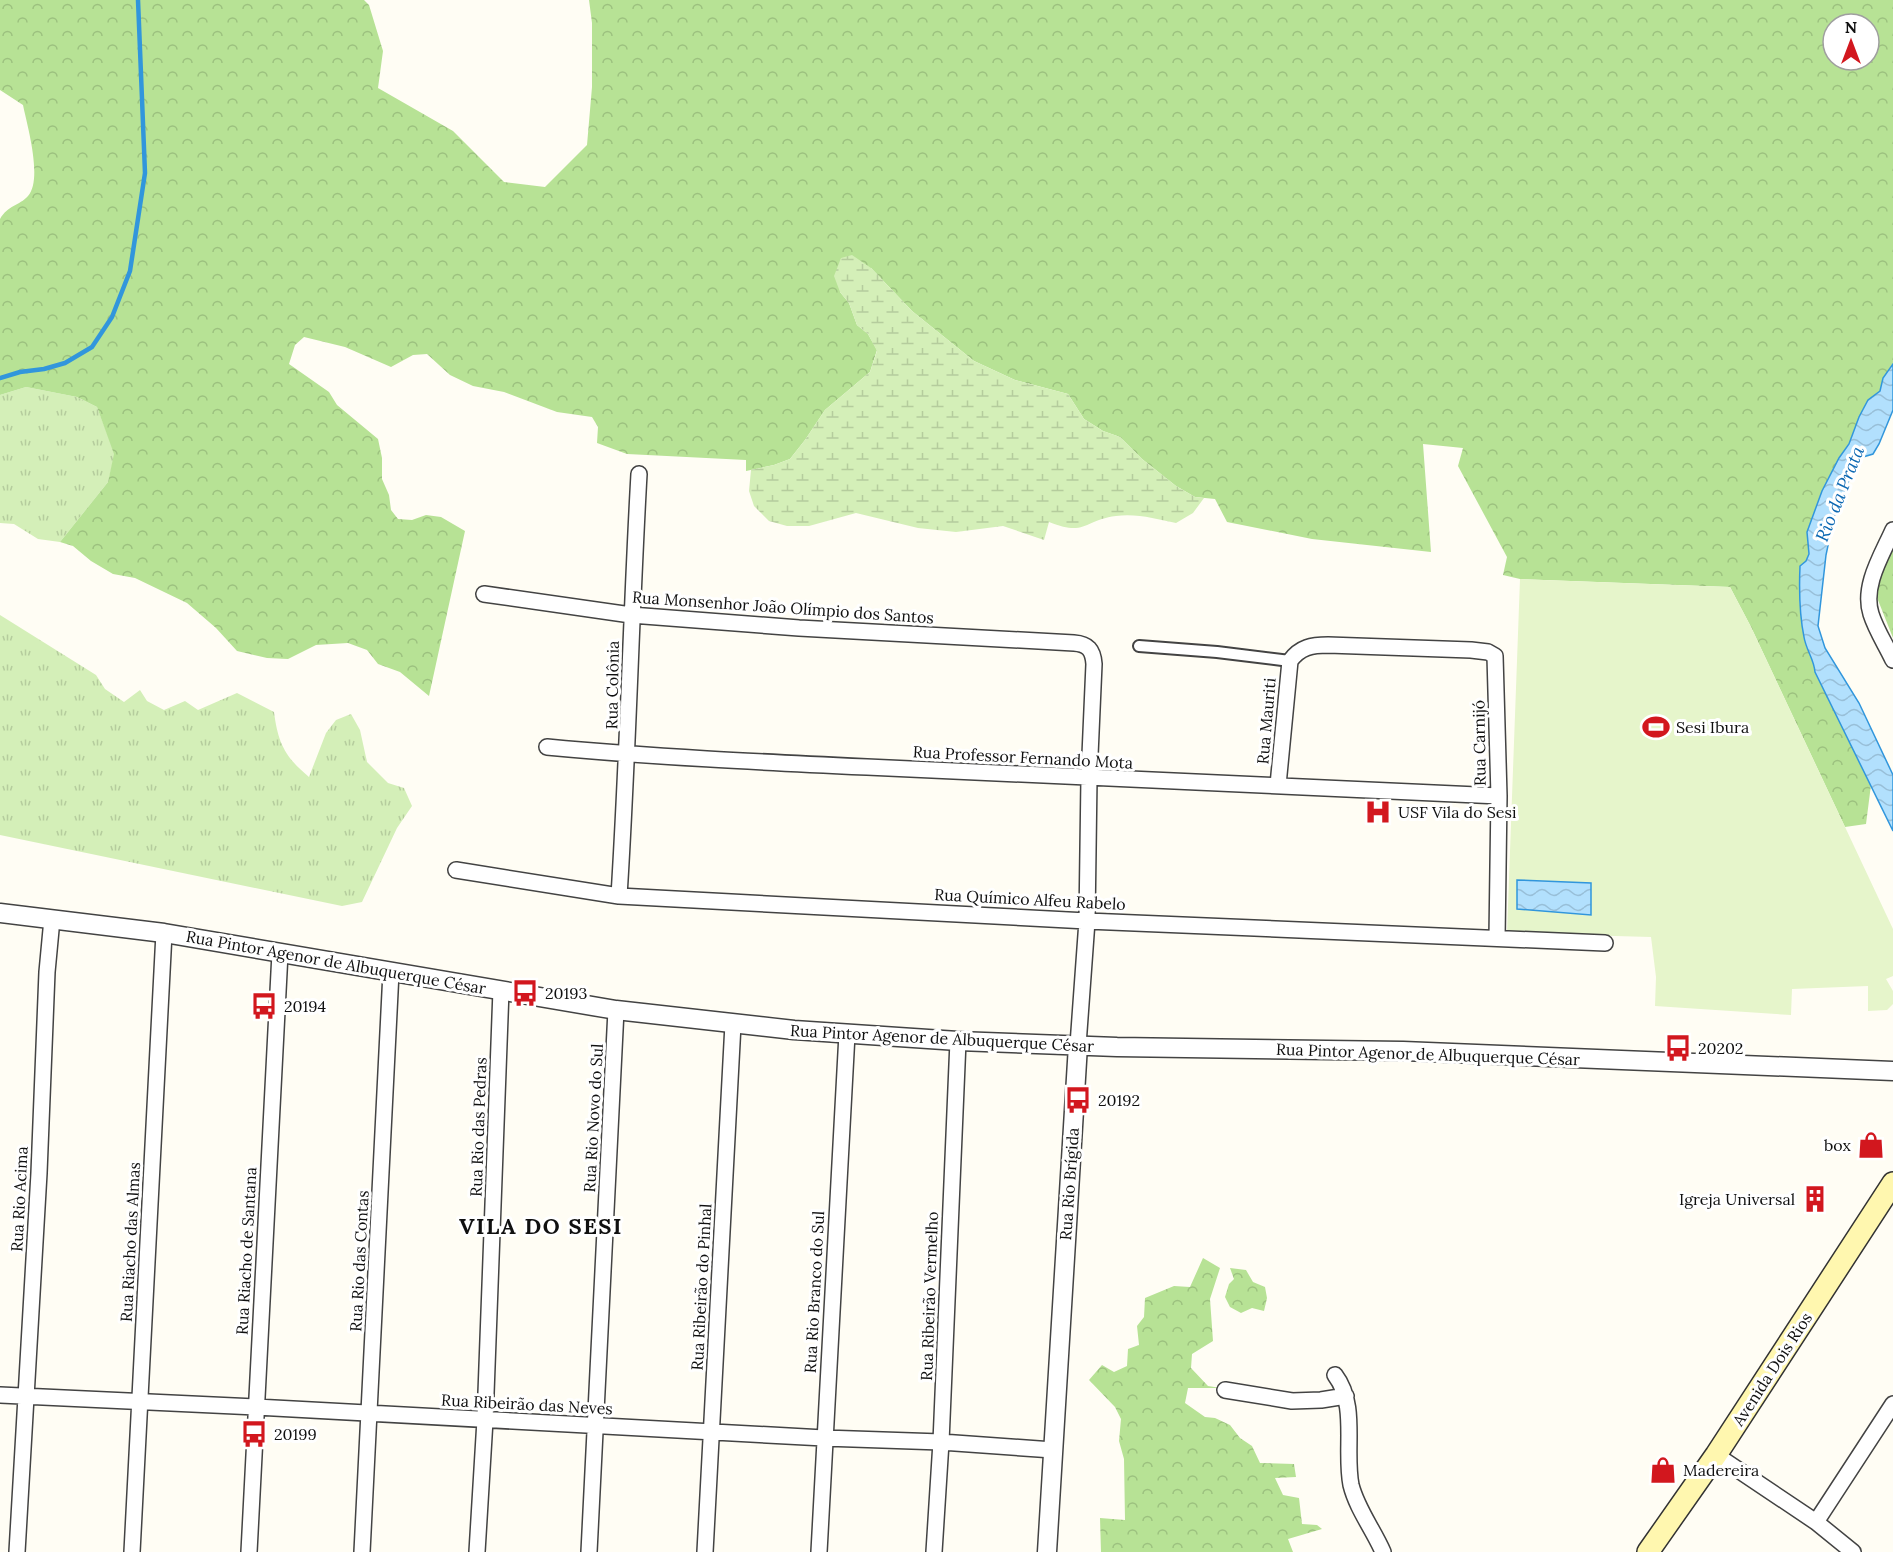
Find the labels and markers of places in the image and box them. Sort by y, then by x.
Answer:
sports icon: Sesi Ibura [1641,712,1671,742]
place label: Sesi Ibura [1676,717,1749,737]
hospital icon: USF Vila do Sesi [1363,797,1393,827]
place label: USF Vila do Sesi [1398,802,1516,822]
bus stop icon: 20193 [510,978,540,1008]
place label: 20193 [545,983,588,1003]
bus stop icon: 20194 [249,991,279,1021]
place label: 20194 [284,996,327,1016]
bus stop icon: 20202 [1663,1033,1693,1063]
place label: 20202 [1698,1038,1743,1058]
bus stop icon: 20192 [1063,1085,1093,1115]
place label: 20192 [1098,1090,1140,1110]
shop icon: box [1856,1130,1886,1160]
place label: box [1824,1135,1852,1155]
building icon: Igreja Universal [1800,1184,1830,1214]
place label: Igreja Universal [1679,1189,1795,1209]
bus stop icon: 20199 [239,1419,269,1449]
place label: 20199 [274,1424,317,1444]
shop icon: Madereira [1648,1455,1678,1485]
place label: Madereira [1683,1460,1759,1480]

